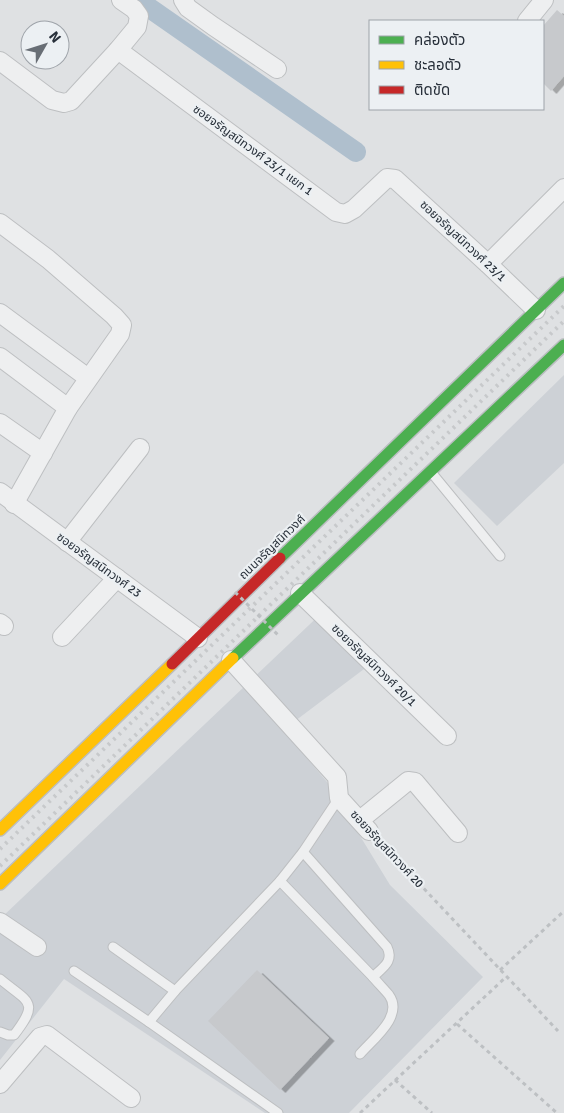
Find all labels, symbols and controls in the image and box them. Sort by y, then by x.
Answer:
north arrow [20,20,70,70]
legend [369,20,544,110]
text: N [45,28,64,46]
text: คล่องตัว [414,31,465,49]
text: ชะลอตัว [414,56,461,74]
text: ติดขัด [414,81,450,99]
street label: ซอยจรัญสนิทวงศ์ 23/1 แยก 1 [190,102,316,199]
street label: ซอยจรัญสนิทวงศ์ 23/1 [416,198,509,285]
street label: ถนนจรัญสนิทวงศ์ [236,512,309,583]
street label: ซอยจรัญสนิทวงศ์ 23 [53,530,144,601]
street label: ซอยจรัญสนิทวงศ์ 20/1 [328,621,419,710]
street label: ซอยจรัญสนิทวงศ์ 20 [347,807,427,891]

